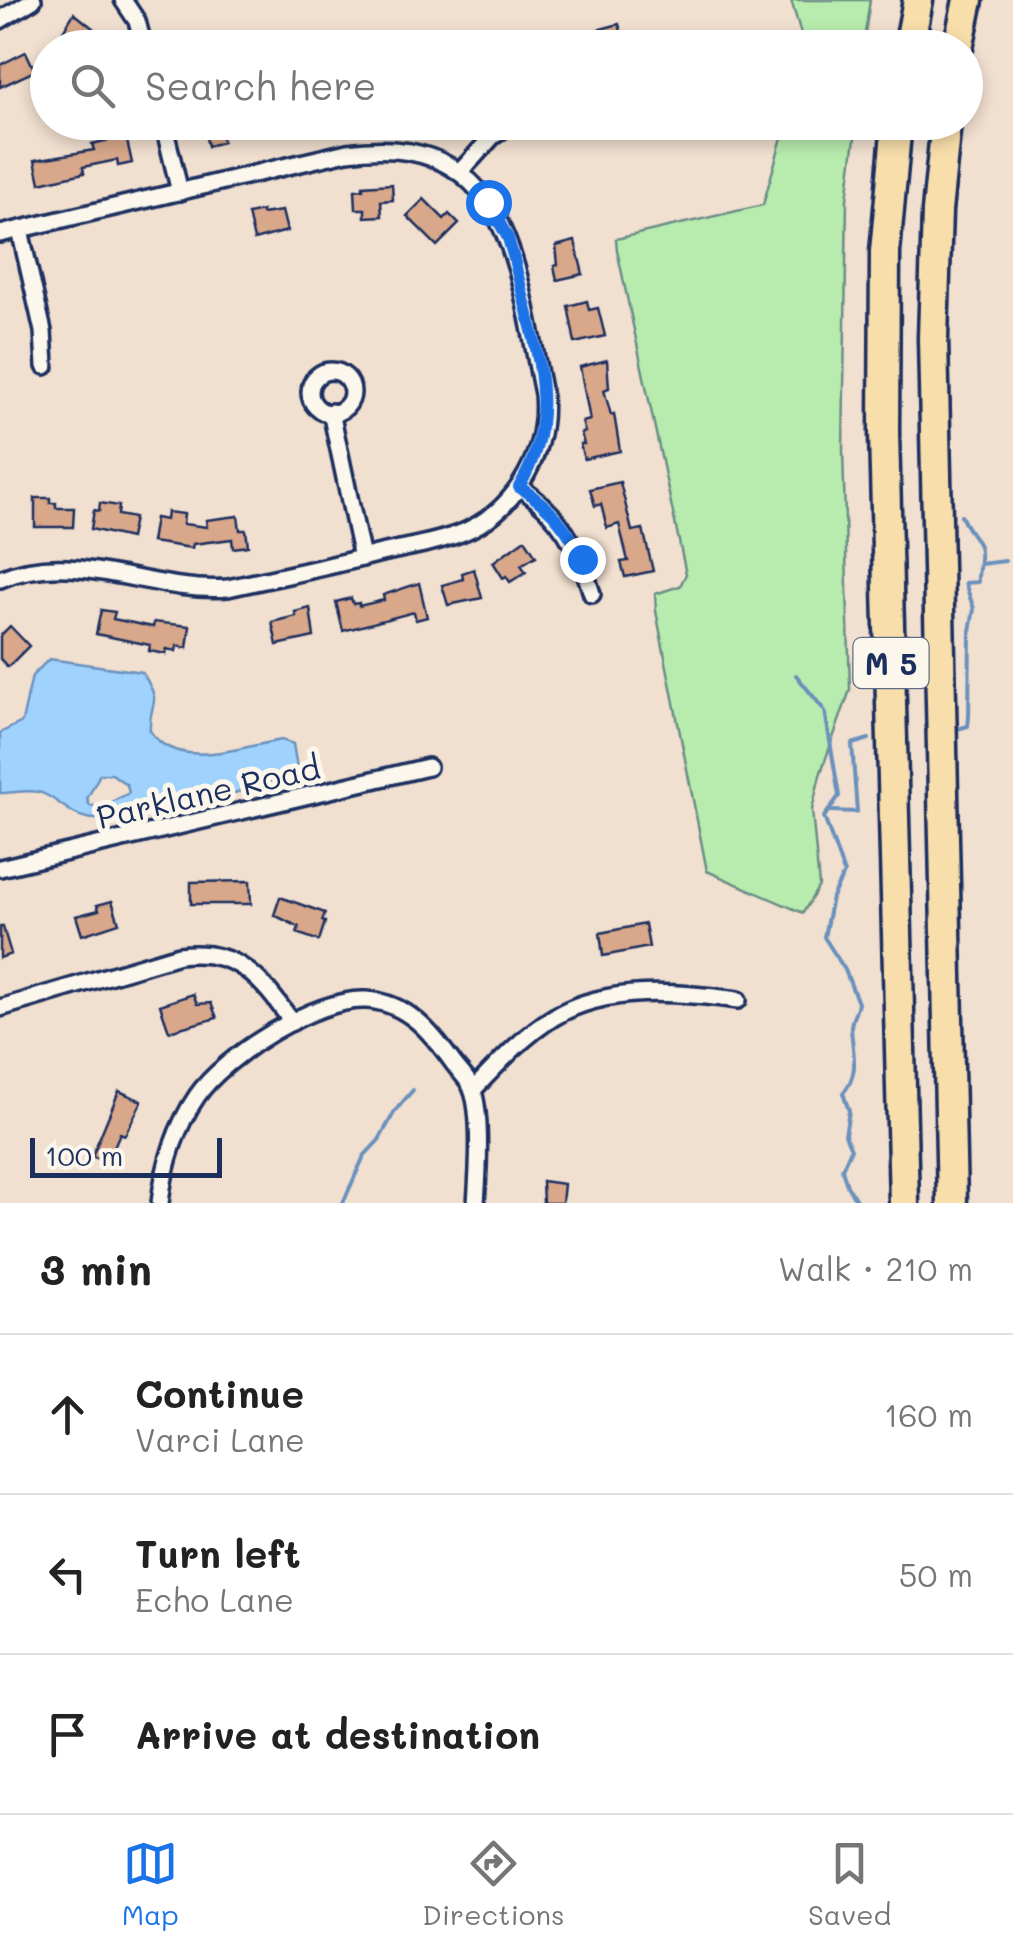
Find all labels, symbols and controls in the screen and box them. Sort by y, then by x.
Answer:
search box [30,30,983,140]
icon: search [65,58,120,113]
text: Search here [145,60,376,110]
route start [466,180,512,226]
route end [560,537,606,583]
road number: M 5 [854,638,928,688]
street label: Parklane Road [92,745,324,837]
scale bar [30,1133,222,1178]
text: 100 m [45,1137,123,1173]
text: 3 min [40,1241,152,1296]
text: Walk · 210 m [778,1247,973,1289]
text: Continue [135,1368,304,1418]
icon: ahead [40,1387,95,1442]
text: 160 m [884,1393,973,1435]
text: Varci Lane [135,1418,305,1460]
text: Turn left [135,1528,301,1578]
icon: left [40,1547,95,1602]
text: 50 m [899,1553,973,1595]
text: Echo Lane [135,1578,294,1620]
icon: arrive [40,1707,95,1762]
text: Arrive at destination [135,1709,540,1759]
tab: Map [122,1836,179,1932]
tab: Directions [422,1836,565,1932]
tab: Saved [808,1836,891,1932]

